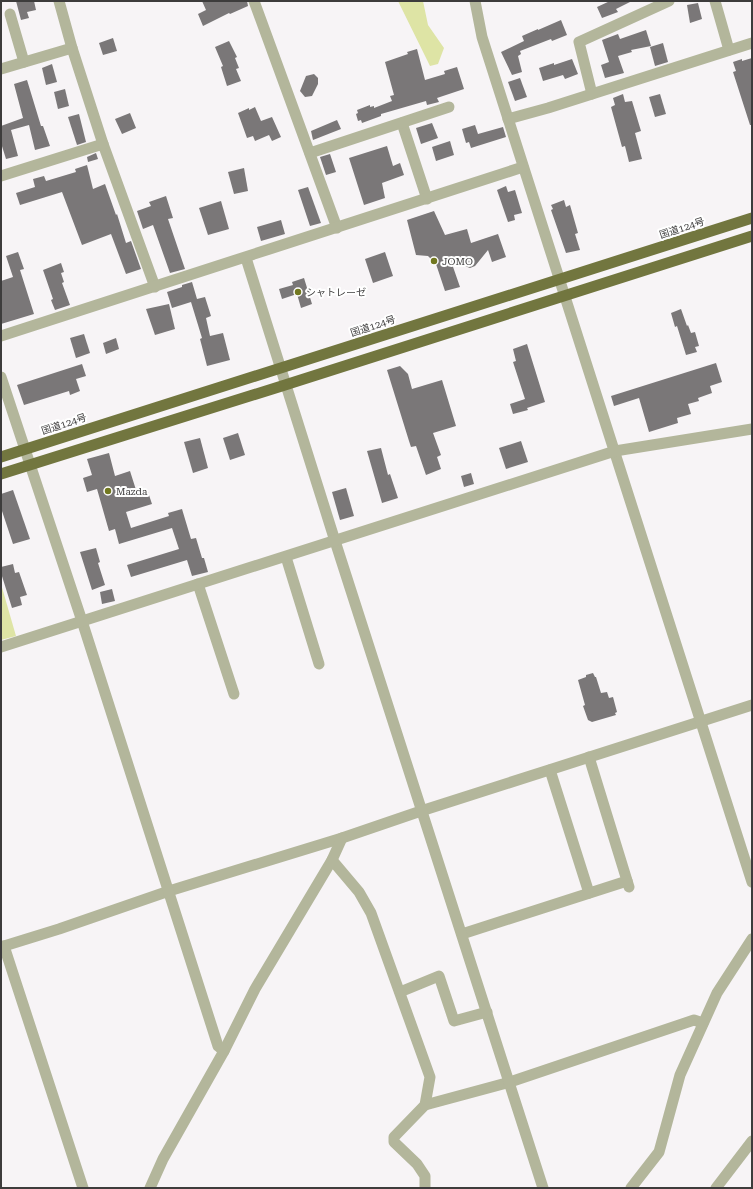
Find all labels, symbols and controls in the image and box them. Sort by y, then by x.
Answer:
street label: 国道124号 [658,216,706,240]
marker: JOMO [429,256,439,266]
place label: JOMO [442,256,473,267]
marker: シャトレーゼ [293,287,303,297]
place label: シャトレーゼ [306,287,366,298]
street label: 国道124号 [349,314,397,338]
street label: 国道124号 [40,412,88,436]
marker: Mazda [103,486,113,496]
place label: Mazda [116,486,148,497]

